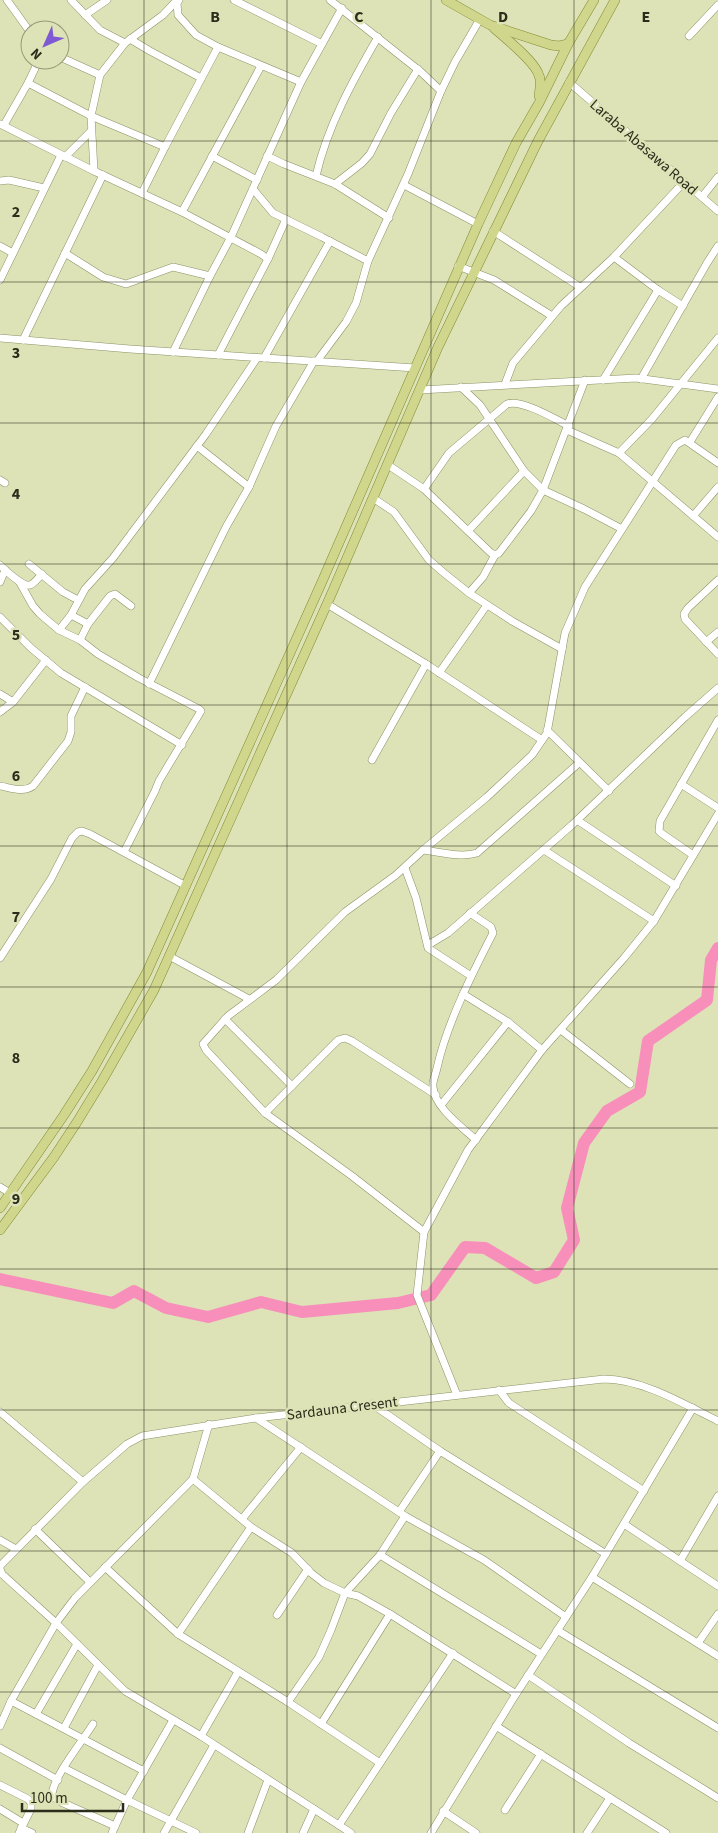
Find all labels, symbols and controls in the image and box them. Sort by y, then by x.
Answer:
text: B [210,6,220,28]
text: C [354,6,364,28]
text: D [498,6,508,28]
text: E [642,6,650,28]
north arrow [20,20,70,70]
text: N [26,43,47,64]
street label: Laraba Abasawa Road [585,95,702,200]
text: 2 [12,201,20,223]
text: 3 [12,342,20,364]
text: 4 [12,483,21,505]
text: 5 [12,624,20,646]
text: 6 [12,765,20,787]
text: 7 [12,906,20,928]
text: 8 [12,1047,20,1069]
text: 9 [12,1188,20,1210]
street label: Sardauna Cresent [285,1391,399,1426]
scale bar [22,1780,124,1812]
text: 100 m [30,1788,68,1809]

